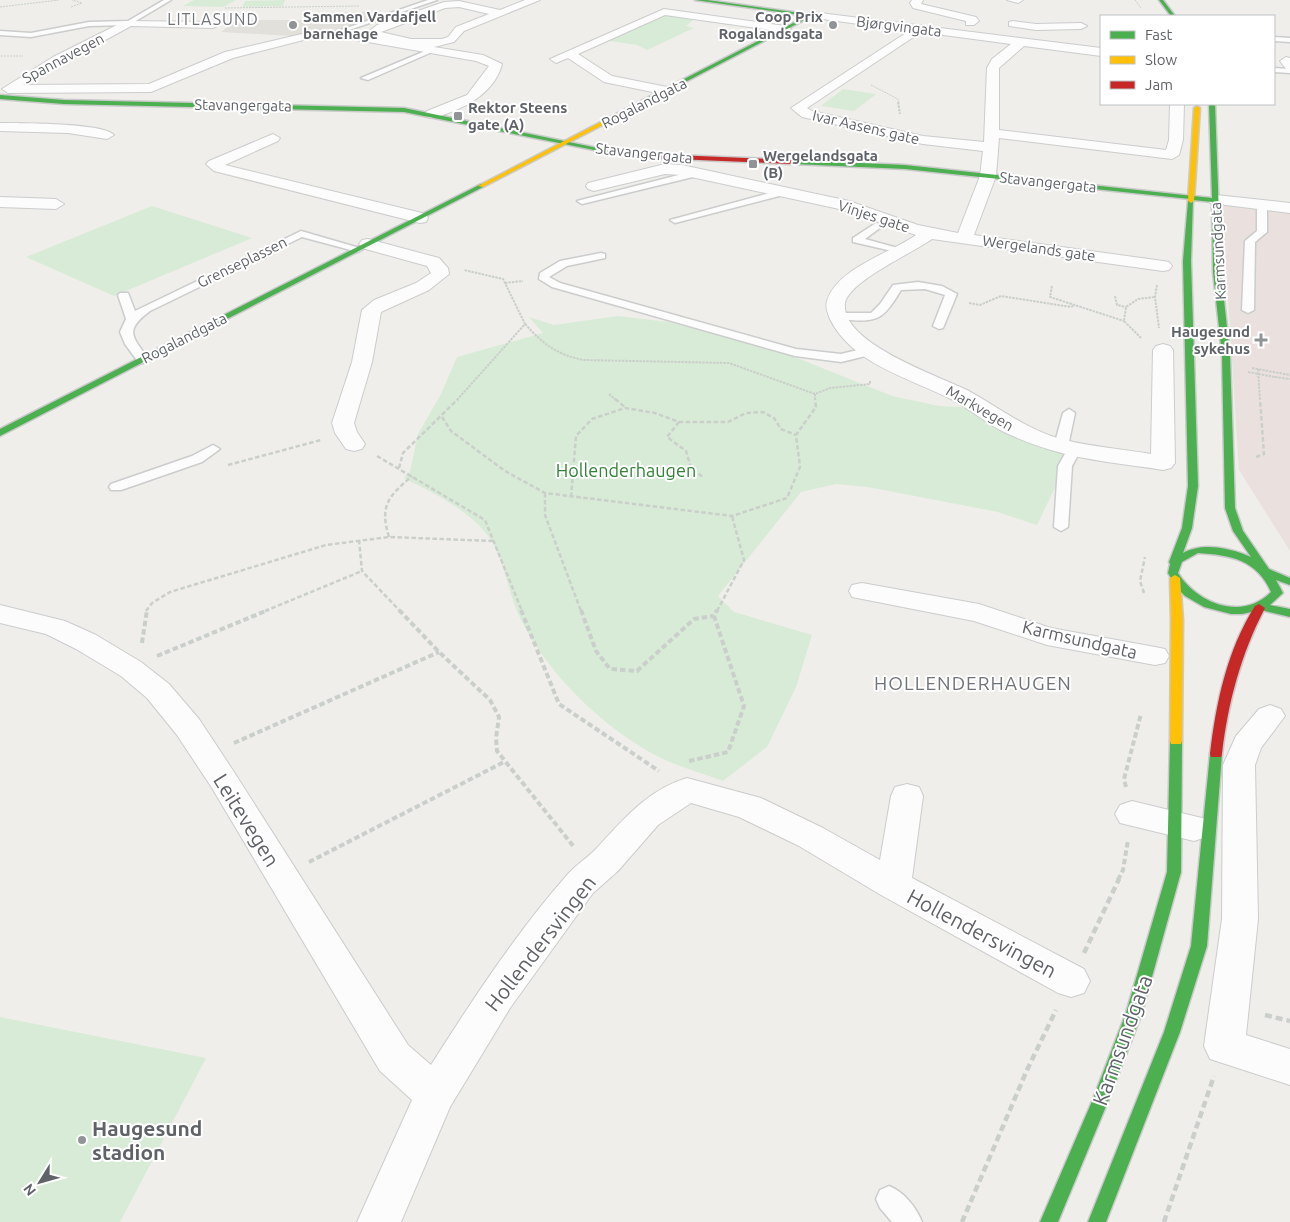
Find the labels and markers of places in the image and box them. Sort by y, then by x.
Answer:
place label: Sammen Vardafjell barnehage [303,8,437,42]
place label: Coop Prix Rogalandsgata [718,8,823,42]
marker: Sammen Vardafjell barnehage [287,19,299,31]
marker: Coop Prix Rogalandsgata [827,19,839,31]
place label: Rektor Steens gate (A) [468,99,567,133]
marker: Rektor Steens gate (A) [452,110,464,122]
place label: Wergelandsgata (B) [763,147,878,181]
marker: Wergelandsgata (B) [747,158,759,170]
place label: Haugesund sykehus [1171,323,1250,357]
marker: Haugesund sykehus [1254,333,1268,347]
place label: Haugesund stadion [92,1116,202,1164]
marker: Haugesund stadion [76,1134,88,1146]

